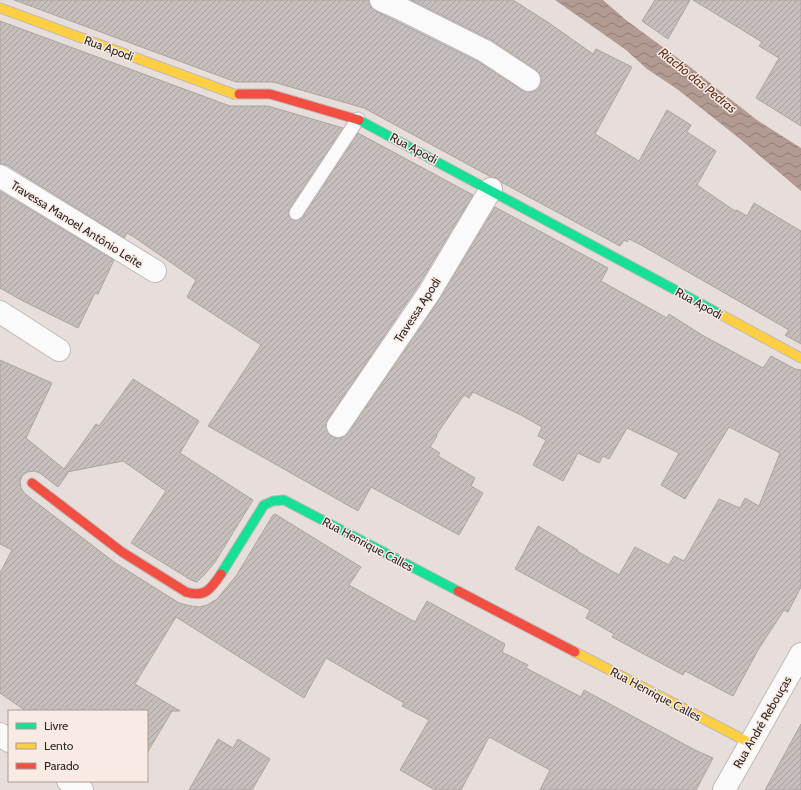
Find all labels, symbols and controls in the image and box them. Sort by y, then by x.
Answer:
street label: Rua Apodi [82,32,136,64]
water label: Riacho das Pedras [656,44,740,116]
street label: Rua Apodi [388,129,440,167]
street label: Travessa Manoel Antônio Leite [8,177,146,271]
street label: Travessa Apodi [390,275,444,345]
street label: Rua Apodi [673,284,725,322]
street label: Rua Henrique Calles [320,514,416,574]
street label: Rua Henrique Calles [608,664,704,724]
street label: Rua André Rebouças [730,673,794,771]
legend [8,710,148,782]
text: Livre [44,718,68,733]
text: Lento [44,738,74,753]
text: Parado [44,758,80,773]

